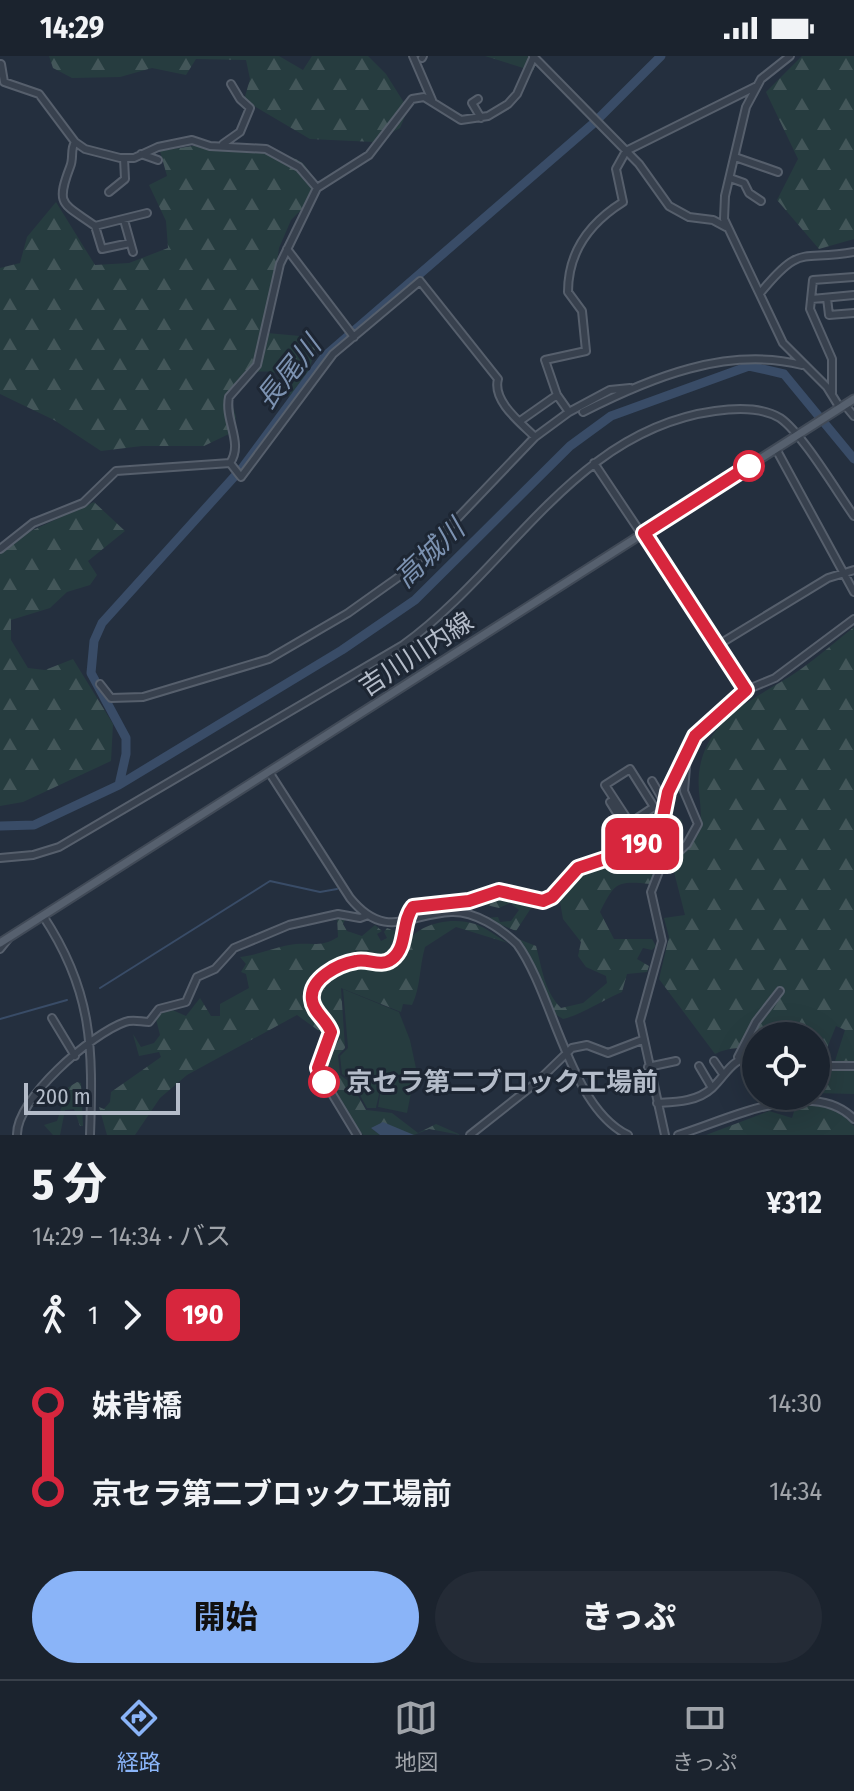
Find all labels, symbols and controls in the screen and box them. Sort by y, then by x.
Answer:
text: 14:29 [40,10,104,46]
water label: 長尾川 [249,327,330,415]
unlabelled marker [734,451,764,481]
water label: 高城川 [388,510,473,594]
street label: 吉川川内線 [353,606,479,703]
line badge: 190 [596,818,688,870]
text: 190 [621,827,663,860]
map controls [742,1022,830,1110]
button: locate [742,1022,830,1110]
marker: 京セラ第二ブロック工場前 [309,1067,339,1097]
place label: 京セラ第二ブロック工場前 [346,1067,658,1098]
scale bar [24,1079,180,1115]
text: 200 m [36,1083,91,1110]
text: 5 分 [32,1158,107,1211]
text: ¥312 [767,1185,822,1221]
text: 14:29 – 14:34 · バス [32,1221,231,1252]
icon: walk [32,1293,76,1337]
icon: forward [110,1293,154,1337]
text: 190 [182,1298,224,1331]
text: 1 [88,1300,98,1331]
text: 妹背橋 [92,1388,182,1424]
text: 14:30 [768,1388,822,1419]
text: 京セラ第二ブロック工場前 [92,1476,452,1512]
text: 14:34 [769,1476,822,1507]
button: 開始 [32,1571,419,1663]
button: きっぷ [435,1571,822,1663]
tab: 経路 [117,1696,161,1776]
tab: 地図 [394,1696,438,1776]
tab: きっぷ [672,1696,737,1776]

